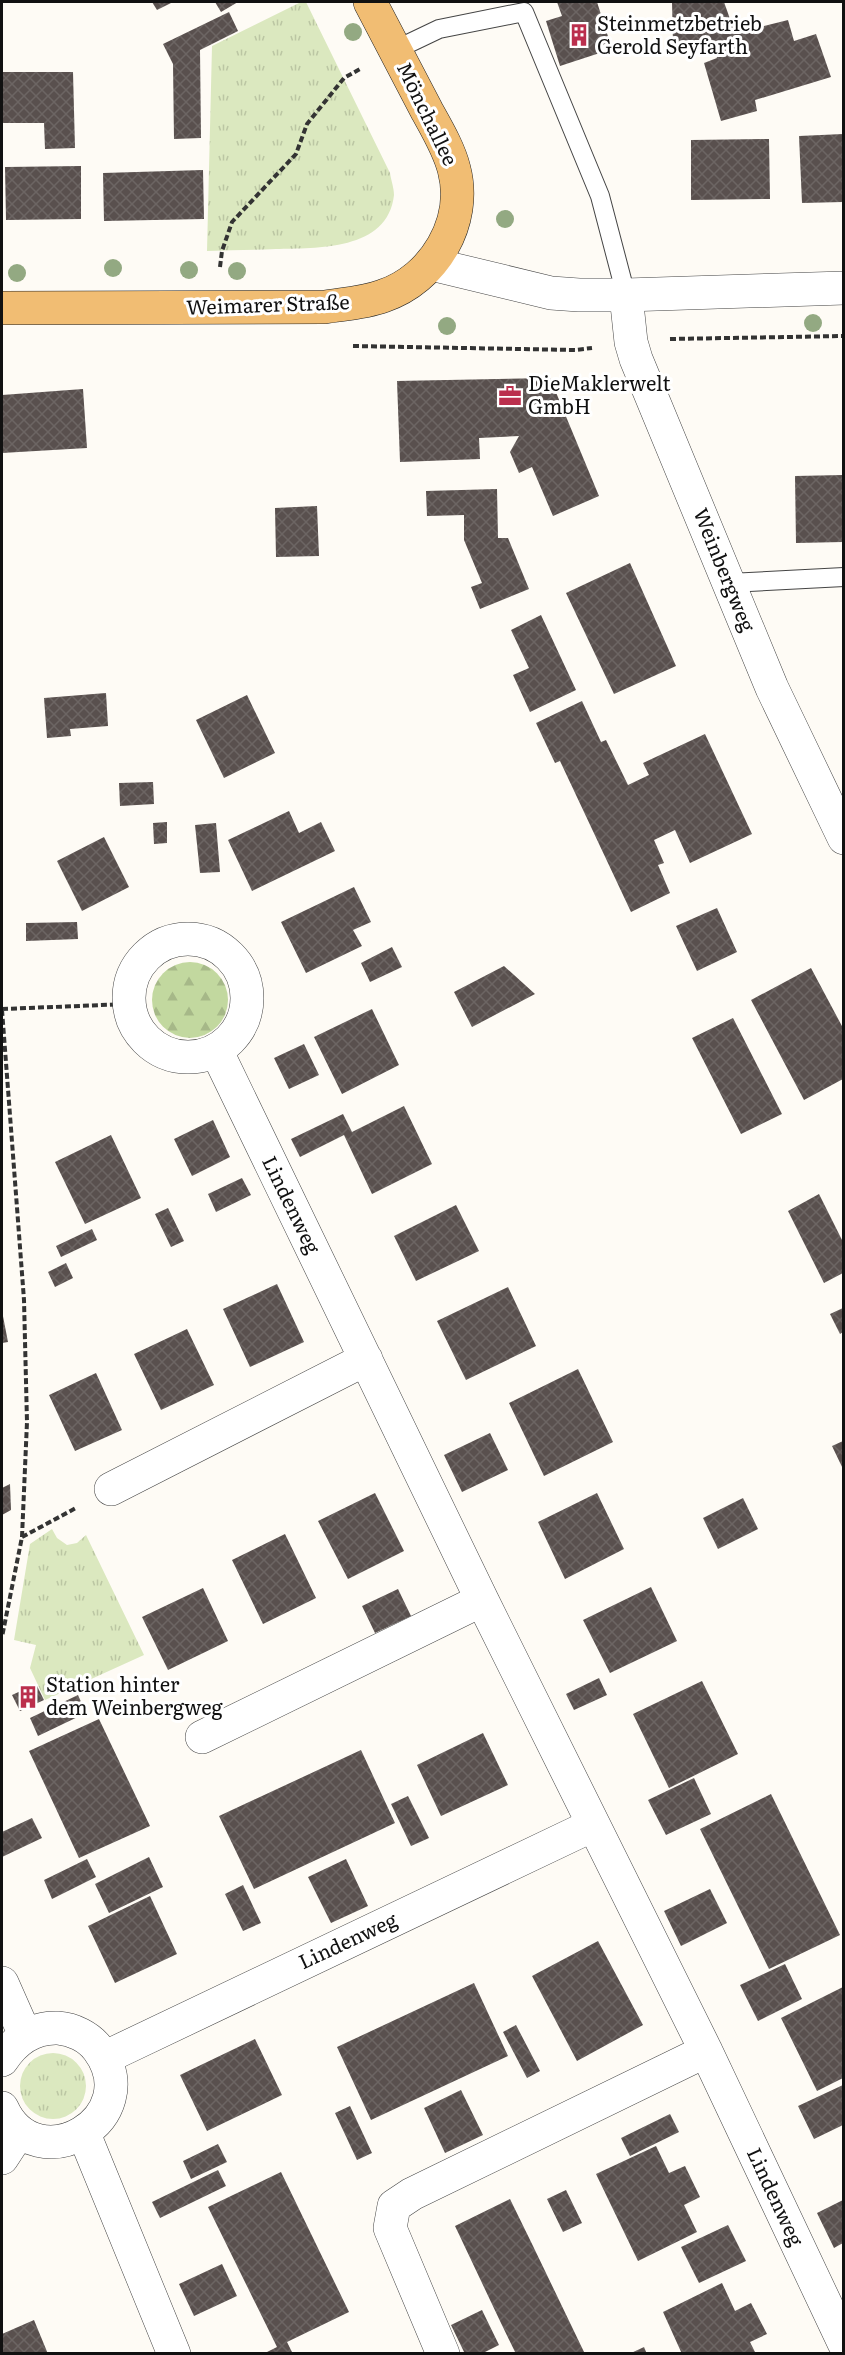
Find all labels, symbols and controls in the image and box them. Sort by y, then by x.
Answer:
place label: Steinmetzbetrieb Gerold Seyfarth [597,7,762,60]
building icon: Steinmetzbetrieb Gerold Seyfarth [566,22,592,48]
street label: Mönchallee [391,56,467,170]
street label: Weimarer Straße [186,285,350,321]
place label: DieMaklerwelt GmbH [528,367,671,420]
office icon: DieMaklerwelt GmbH [497,383,523,409]
street label: Weinbergweg [687,503,765,636]
street label: Lindenweg [256,1150,330,1259]
place label: Station hinter dem Weinbergweg [46,1668,224,1721]
building icon: Station hinter dem Weinbergweg [15,1684,41,1710]
street label: Lindenweg [293,1903,402,1975]
street label: Lindenweg [741,2142,813,2251]

